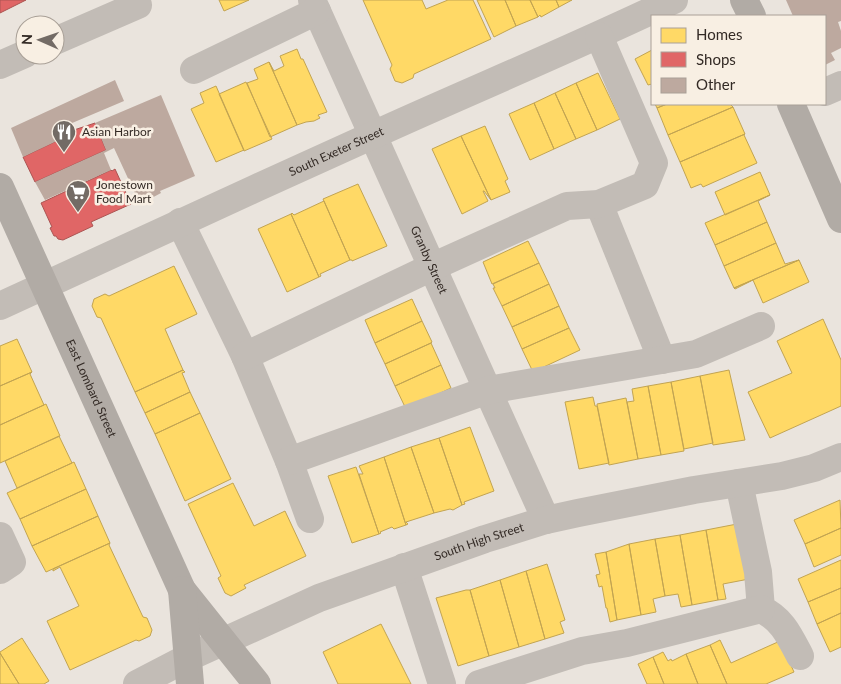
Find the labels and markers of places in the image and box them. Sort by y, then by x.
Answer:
restaurant icon: Asian Harbor [51,119,77,153]
place label: Asian Harbor [82,124,152,139]
place label: Jonestown Food Mart [96,177,153,206]
supermarket icon: Jonestown Food Mart [65,179,91,213]

